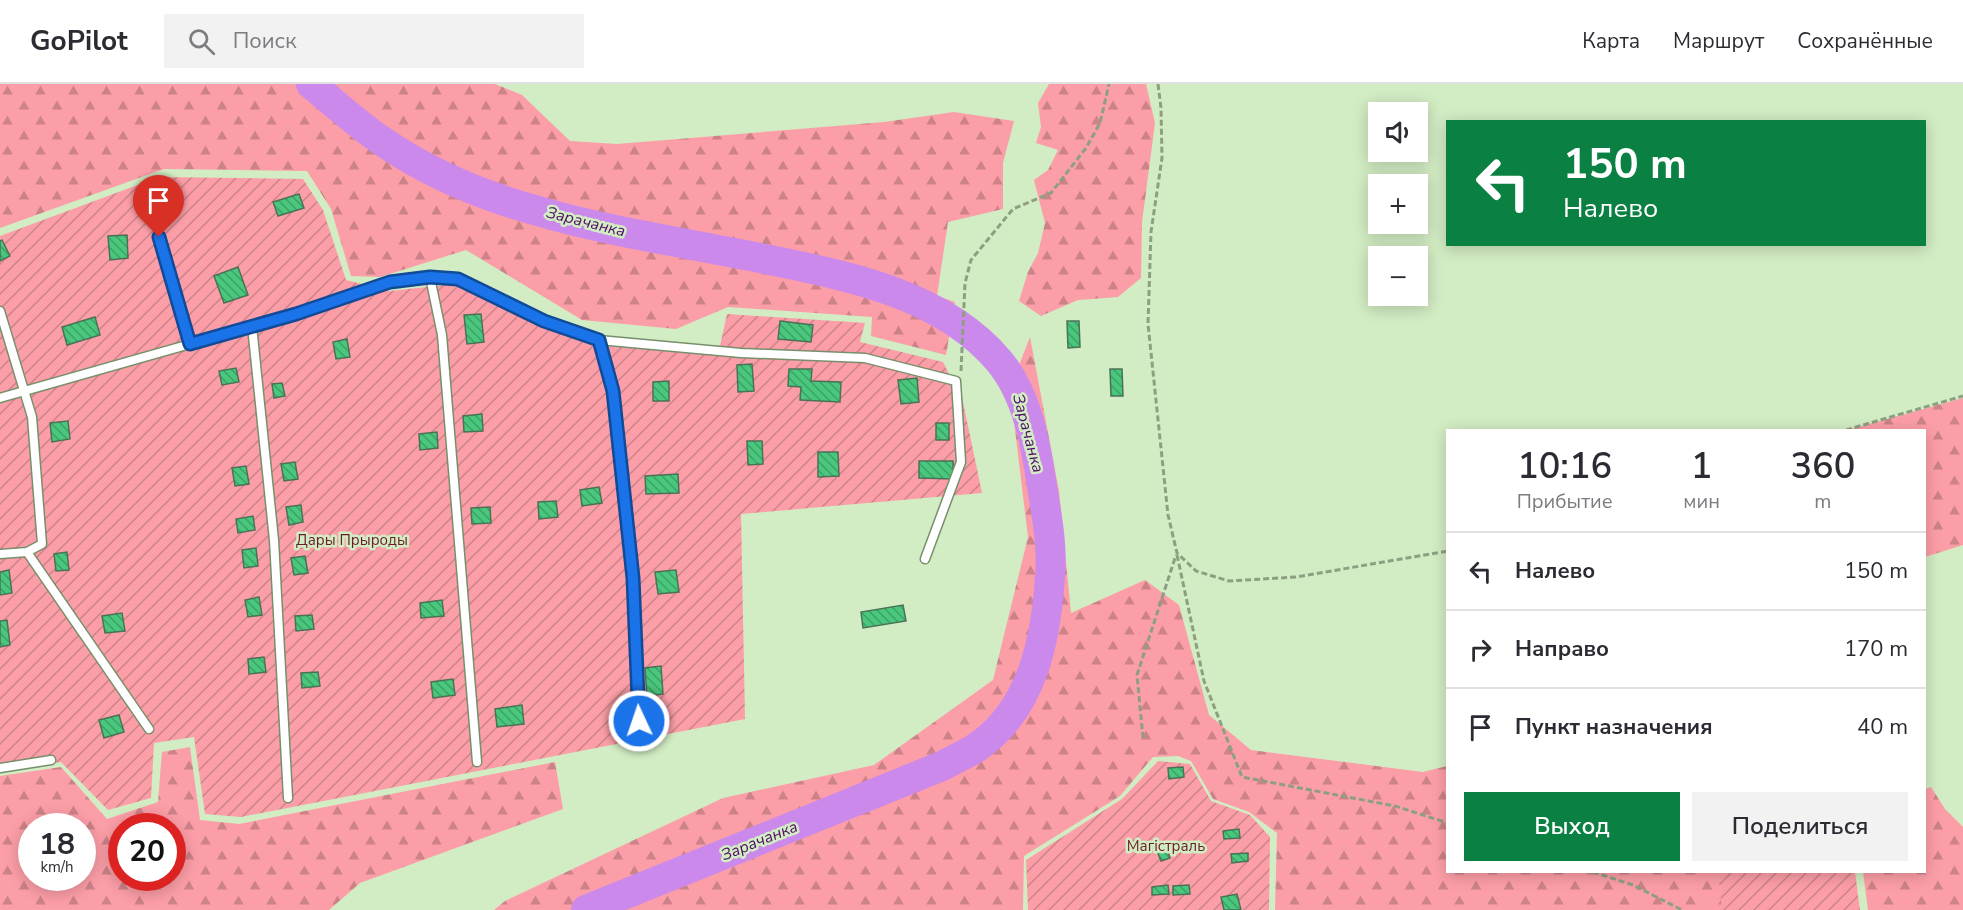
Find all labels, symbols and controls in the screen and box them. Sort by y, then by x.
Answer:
search box [164,14,584,68]
text: GoPilot [30,22,128,60]
icon: search [185,25,218,58]
text: Поиск [233,26,297,56]
text: Карта [1582,27,1640,55]
text: Маршрут [1673,27,1764,55]
text: Сохранённые [1797,27,1933,55]
map controls [1368,102,1428,306]
button: sound [1368,102,1428,162]
text: 150 m [1563,136,1687,193]
icon: left [1464,144,1542,222]
button: + [1368,174,1428,234]
pin [133,175,184,237]
icon: arrive [142,184,175,217]
text: Налево [1563,190,1658,227]
water label: Зарачанка [544,202,628,242]
button: − [1368,246,1428,306]
water label: Зарачанка [1007,391,1049,475]
text: 10:16 [1517,442,1612,491]
text: 1 [1691,442,1712,491]
text: 360 [1791,442,1855,491]
text: Прибытие [1517,488,1613,515]
text: мин [1683,488,1720,515]
text: m [1814,488,1831,515]
park label: Дары Прыроды [296,530,408,550]
icon: left [1464,555,1497,588]
text: Налево [1515,556,1595,586]
text: 150 m [1844,556,1908,586]
icon: right [1464,633,1497,666]
text: Направо [1515,634,1609,664]
text: 170 m [1844,634,1908,664]
position arrow [607,689,671,753]
icon: arrive [1464,711,1497,744]
text: Пункт назначения [1515,712,1713,742]
text: 40 m [1857,712,1908,742]
button: Выход [1464,792,1680,861]
button: Поделиться [1692,792,1908,861]
speed limit sign: 20 [108,813,186,891]
water label: Зарачанка [718,816,801,866]
text: 18 [39,824,75,865]
park label: Магістраль [1127,836,1205,856]
text: km/h [40,857,74,877]

